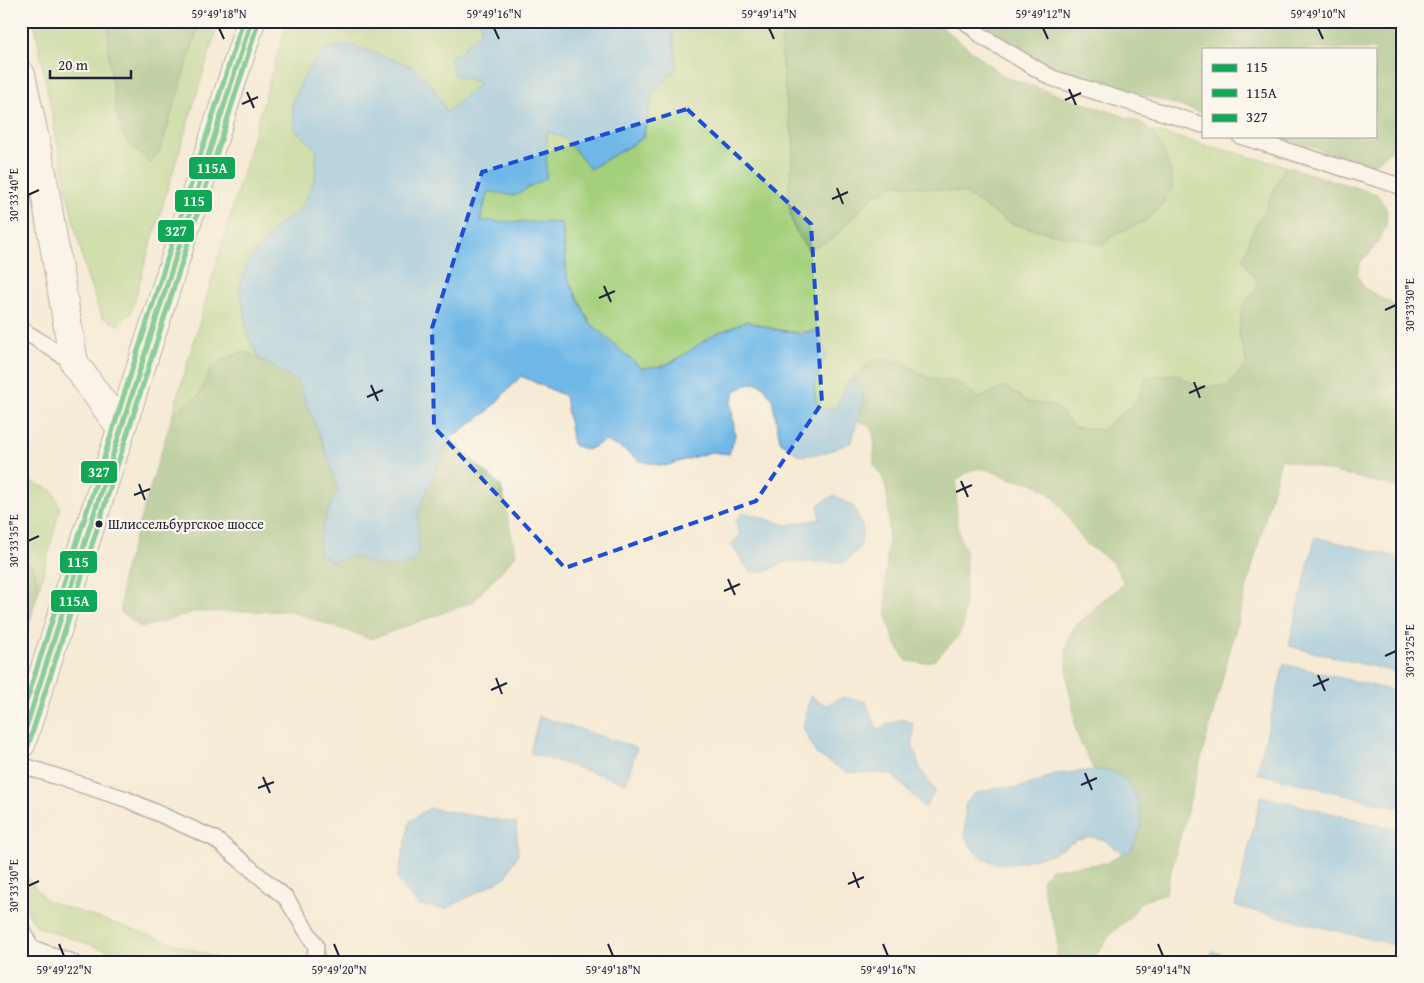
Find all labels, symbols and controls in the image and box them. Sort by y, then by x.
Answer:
text: 59°49'18"N [191,5,247,22]
text: 59°49'16"N [466,5,522,22]
text: 59°49'14"N [741,5,797,22]
text: 59°49'12"N [1015,5,1071,22]
text: 59°49'10"N [1290,5,1346,22]
scale bar [50,48,131,80]
legend [1202,48,1376,138]
text: 20 m [58,54,89,75]
text: 115 [1246,56,1268,77]
text: 115А [1246,82,1277,103]
text: 327 [1246,106,1268,127]
line badge: 115А [188,156,236,180]
text: 115А [197,158,227,178]
text: 30°33'40"E [5,168,22,222]
line badge: 115 [174,189,213,213]
text: 115 [183,191,205,211]
line badge: 327 [157,219,195,243]
text: 327 [165,221,187,241]
text: 30°33'30"E [1401,278,1418,332]
line badge: 327 [80,460,118,484]
text: 327 [88,462,110,482]
text: 30°33'35"E [5,514,22,568]
place label: Шлиссельбургское шоссе [108,514,264,534]
marker: Шлиссельбургское шоссе [94,519,104,529]
line badge: 115 [59,550,98,574]
text: 115 [67,552,89,572]
line badge: 115А [50,589,98,613]
text: 115А [59,591,89,611]
text: 30°33'25"E [1401,624,1418,678]
text: 30°33'30"E [5,859,22,913]
text: 59°49'22"N [36,961,92,978]
text: 59°49'20"N [311,961,367,978]
text: 59°49'18"N [585,961,641,978]
text: 59°49'16"N [860,961,916,978]
text: 59°49'14"N [1135,961,1191,978]

